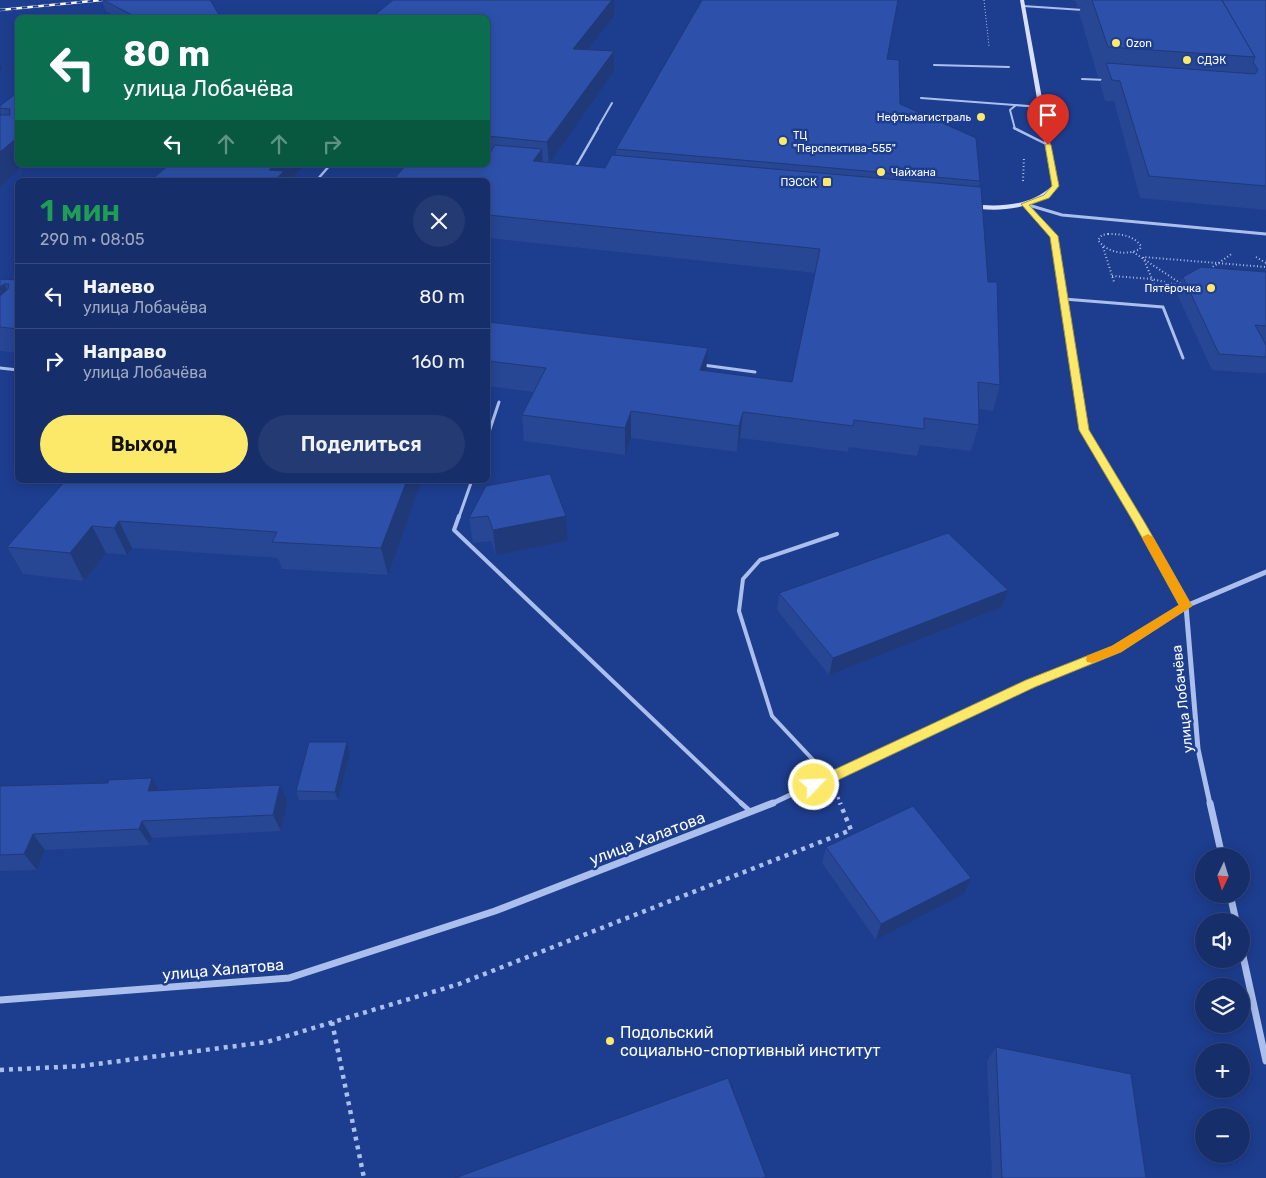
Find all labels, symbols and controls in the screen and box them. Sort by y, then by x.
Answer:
text: 80 m [123,33,210,75]
icon: left [40,35,105,100]
marker: Ozon [1110,37,1122,49]
place label: Ozon [1126,37,1152,50]
marker: СДЭК [1181,54,1193,66]
place label: СДЭК [1197,54,1226,67]
text: улица Лобачёва [123,75,294,102]
pin [1027,94,1069,145]
icon: arrive [1034,101,1062,129]
place label: Нефтьмагистраль [877,111,971,124]
marker: Нефтьмагистраль [975,111,987,123]
place label: ТЦ "Перспектива-555" [793,129,896,155]
icon: left [159,130,187,158]
icon: ahead [212,130,240,158]
icon: ahead [265,130,293,158]
icon: right [318,130,346,158]
marker: ТЦ "Перспектива-555" [777,135,789,147]
marker: Чайхана [875,166,887,178]
place label: Чайхана [891,166,936,179]
place label: ПЭССК [780,176,817,189]
marker: ПЭССК [821,176,833,188]
text: 1 мин [40,193,120,229]
button: close [413,195,465,247]
text: 290 m · 08:05 [40,230,144,249]
text: Налево [83,275,155,298]
icon: left [40,282,68,310]
place label: Пятёрочка [1144,282,1201,295]
marker: Пятёрочка [1205,282,1217,294]
text: 80 m [419,285,465,308]
text: улица Лобачёва [83,298,207,317]
text: Направо [83,340,167,363]
icon: right [40,347,68,375]
text: 160 m [412,350,465,373]
text: улица Лобачёва [83,363,207,382]
button: Выход [40,415,248,473]
button: Поделиться [258,415,465,473]
street label: улица Лобачёва [1168,644,1197,754]
position arrow [787,758,839,810]
street label: улица Халатова [587,808,708,869]
north arrow [1195,848,1250,902]
map controls [1195,848,1250,1163]
button: sound [1195,913,1250,968]
street label: улица Халатова [161,955,285,984]
button: layers [1195,978,1250,1033]
place label: Подольский социально-спортивный институт [620,1023,881,1060]
marker: Подольский социально-спортивный институт [604,1035,616,1047]
button: + [1195,1043,1250,1098]
button: − [1195,1108,1250,1163]

